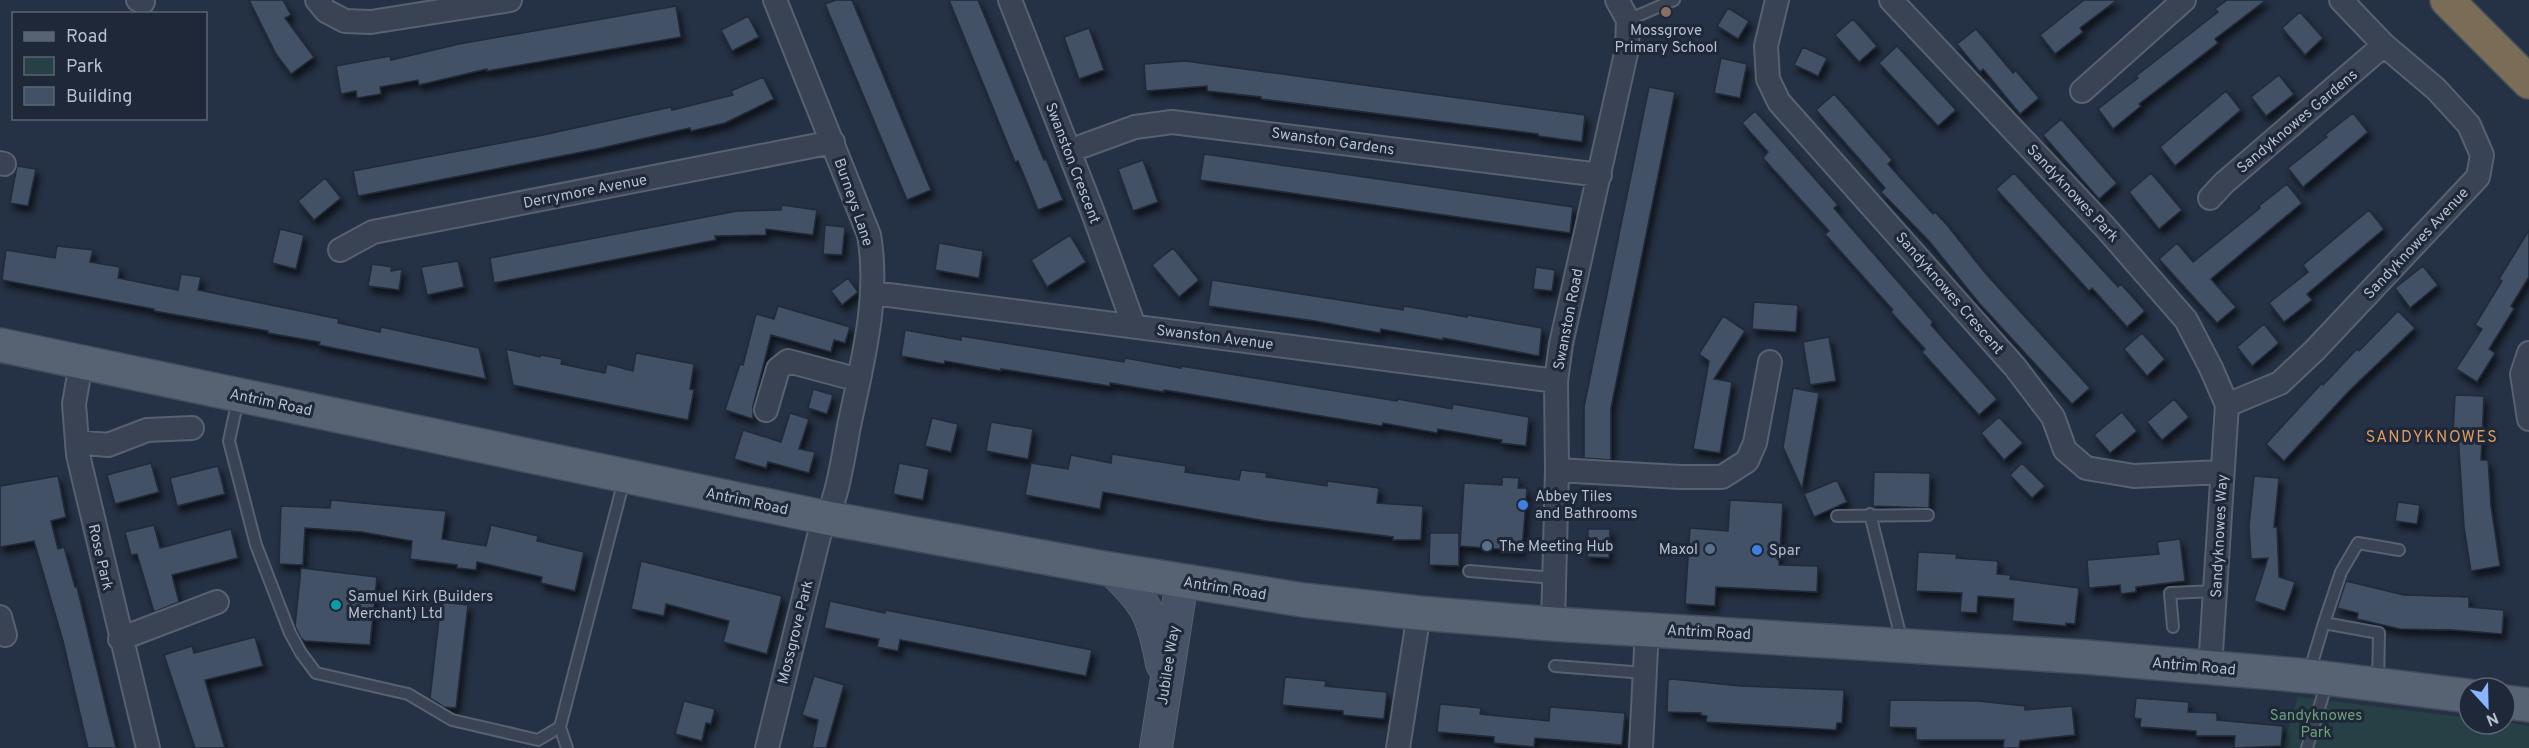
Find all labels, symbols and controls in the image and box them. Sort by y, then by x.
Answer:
marker: Mossgrove Primary School [1659,5,1673,19]
legend [12,12,207,120]
place label: Mossgrove Primary School [1614,22,1718,58]
text: Road [66,26,108,49]
text: Park [66,56,103,79]
street label: Sandyknowes Gardens [2234,66,2362,178]
text: Building [66,86,132,109]
street label: Swanston Crescent [1040,100,1103,227]
street label: Swanston Gardens [1270,124,1396,161]
street label: Sandyknowes Park [2022,141,2122,247]
street label: Burneys Lane [829,156,877,249]
street label: Derrymore Avenue [522,171,649,214]
street label: Sandyknowes Avenue [2360,184,2474,304]
street label: Sandyknowes Crescent [1891,229,2007,359]
street label: Swanston Road [1550,267,1589,372]
street label: Swanston Avenue [1155,322,1274,355]
street label: Antrim Road [228,385,314,421]
district label: SANDYKNOWES [2366,428,2498,448]
street label: Sandyknowes Way [2208,474,2233,598]
street label: Antrim Road [704,484,790,520]
place label: Abbey Tiles and Bathrooms [1535,488,1637,524]
marker: Abbey Tiles and Bathrooms [1516,498,1530,512]
street label: Rose Park [83,522,116,592]
place label: The Meeting Hub [1499,538,1614,557]
marker: The Meeting Hub [1480,539,1494,553]
place label: Maxol [1659,541,1698,560]
marker: Maxol [1703,542,1717,556]
place label: Spar [1769,542,1801,561]
marker: Spar [1750,543,1764,557]
street label: Antrim Road [1182,574,1268,605]
street label: Mossgrove Park [774,578,819,686]
place label: Samuel Kirk (Builders Merchant) Ltd [348,588,493,624]
marker: Samuel Kirk (Builders Merchant) Ltd [329,598,343,612]
street label: Antrim Road [1666,622,1751,645]
street label: Jubilee Way [1154,624,1185,706]
street label: Antrim Road [2151,654,2237,681]
north arrow [2457,676,2517,736]
park label: Sandyknowes Park [2270,707,2362,743]
text: N [2483,707,2501,729]

